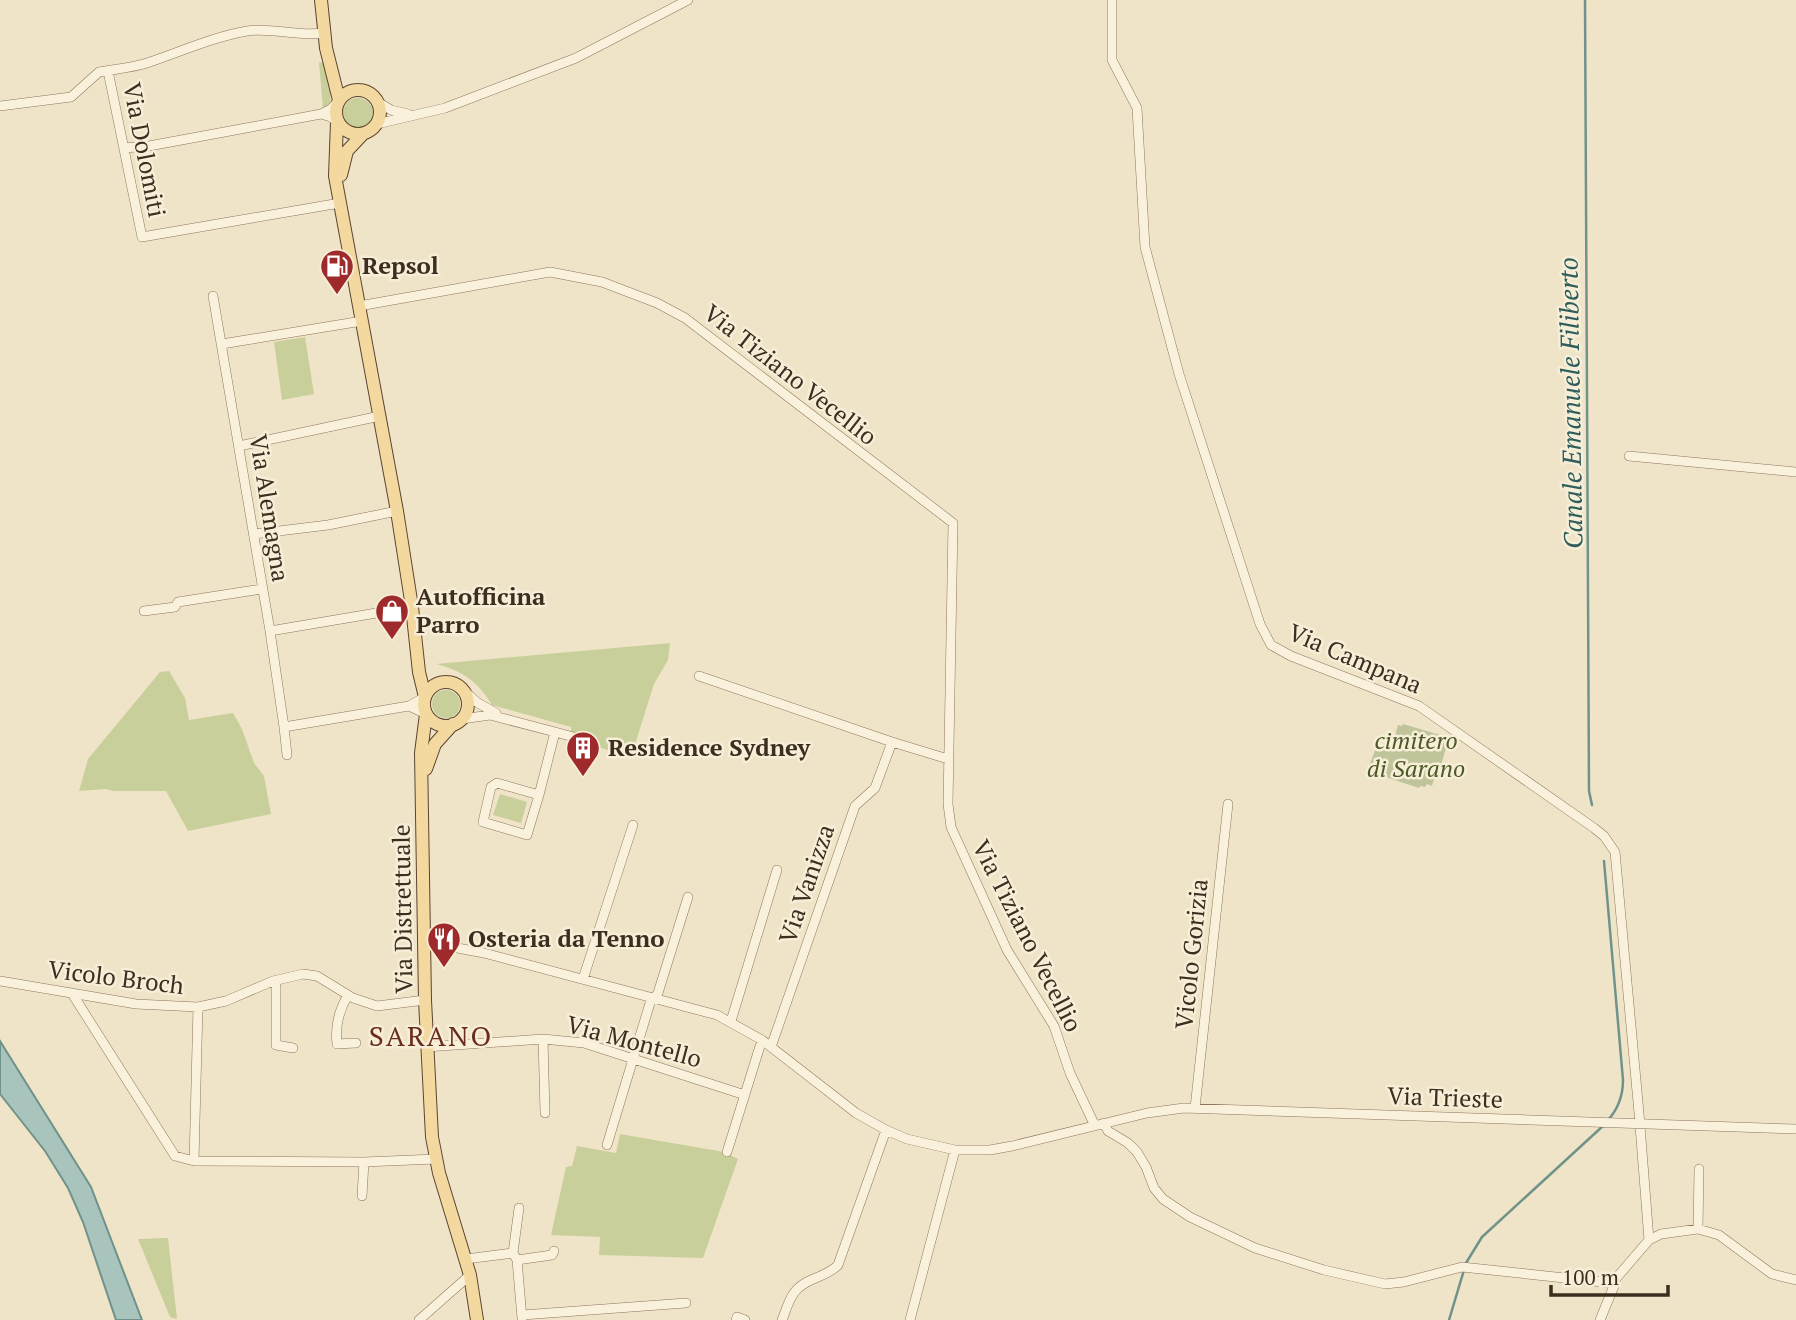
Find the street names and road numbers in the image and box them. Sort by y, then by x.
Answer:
street label: Via Dolomiti [116,80,174,220]
street label: Via Tiziano Vecellio [697,297,884,452]
street label: Via Alemagna [243,432,297,584]
street label: Via Campana [1284,616,1427,701]
street label: Via Vanizza [771,820,841,947]
street label: Via Distrettuale [385,824,419,994]
street label: Via Tiziano Vecellio [966,834,1090,1037]
street label: Vicolo Gorizia [1167,877,1215,1031]
street label: Vicolo Broch [46,953,186,1001]
street label: Via Montello [563,1008,705,1074]
street label: Via Trieste [1387,1079,1503,1115]

